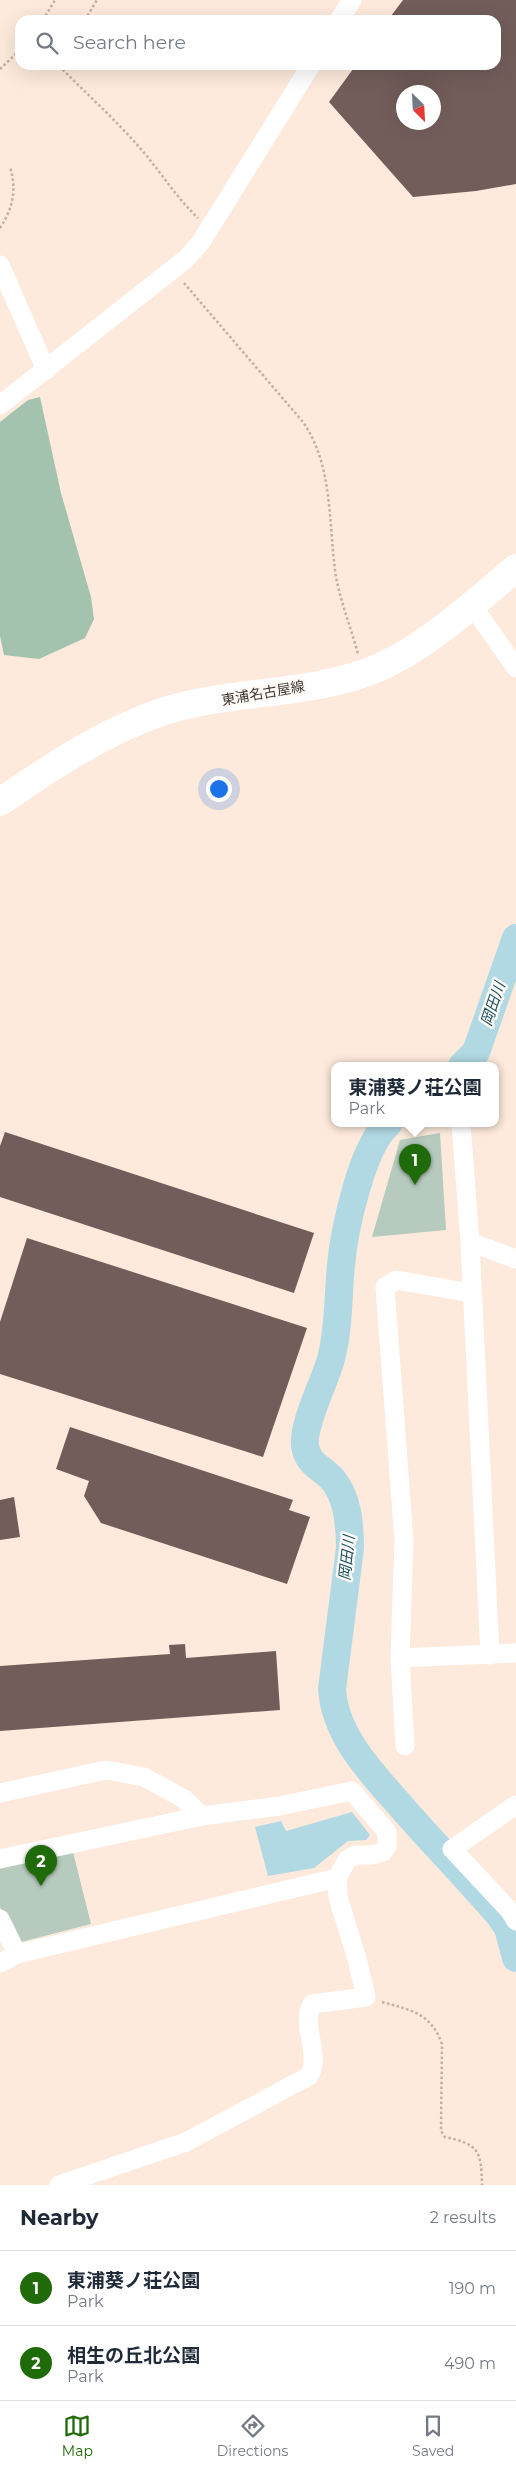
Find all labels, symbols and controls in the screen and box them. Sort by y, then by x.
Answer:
search box [15,15,501,70]
icon: search [33,29,61,57]
text: Search here [73,31,186,54]
north arrow [396,85,441,130]
street label: 東浦名古屋線 [220,677,306,709]
your location [206,776,232,802]
water label: 岡田川 [476,978,509,1028]
popup [331,1062,499,1127]
text: 東浦葵ノ荘公園 [348,1076,482,1099]
text: Park [348,1099,385,1118]
pin: 1 [399,1144,431,1185]
water label: 岡田川 [335,1533,359,1581]
pin: 2 [25,1845,57,1886]
text: Nearby [20,2205,99,2230]
text: 2 results [430,2208,496,2227]
text: 東浦葵ノ荘公園 [67,2269,200,2292]
text: 1 [33,2279,39,2298]
text: 190 m [449,2279,496,2298]
text: Park [67,2292,104,2311]
text: 相生の丘北公園 [67,2344,200,2367]
text: 2 [31,2354,41,2373]
text: 490 m [444,2354,496,2373]
text: Park [67,2367,104,2386]
tab: Map [62,2412,93,2460]
tab: Directions [217,2412,288,2460]
tab: Saved [412,2412,454,2460]

